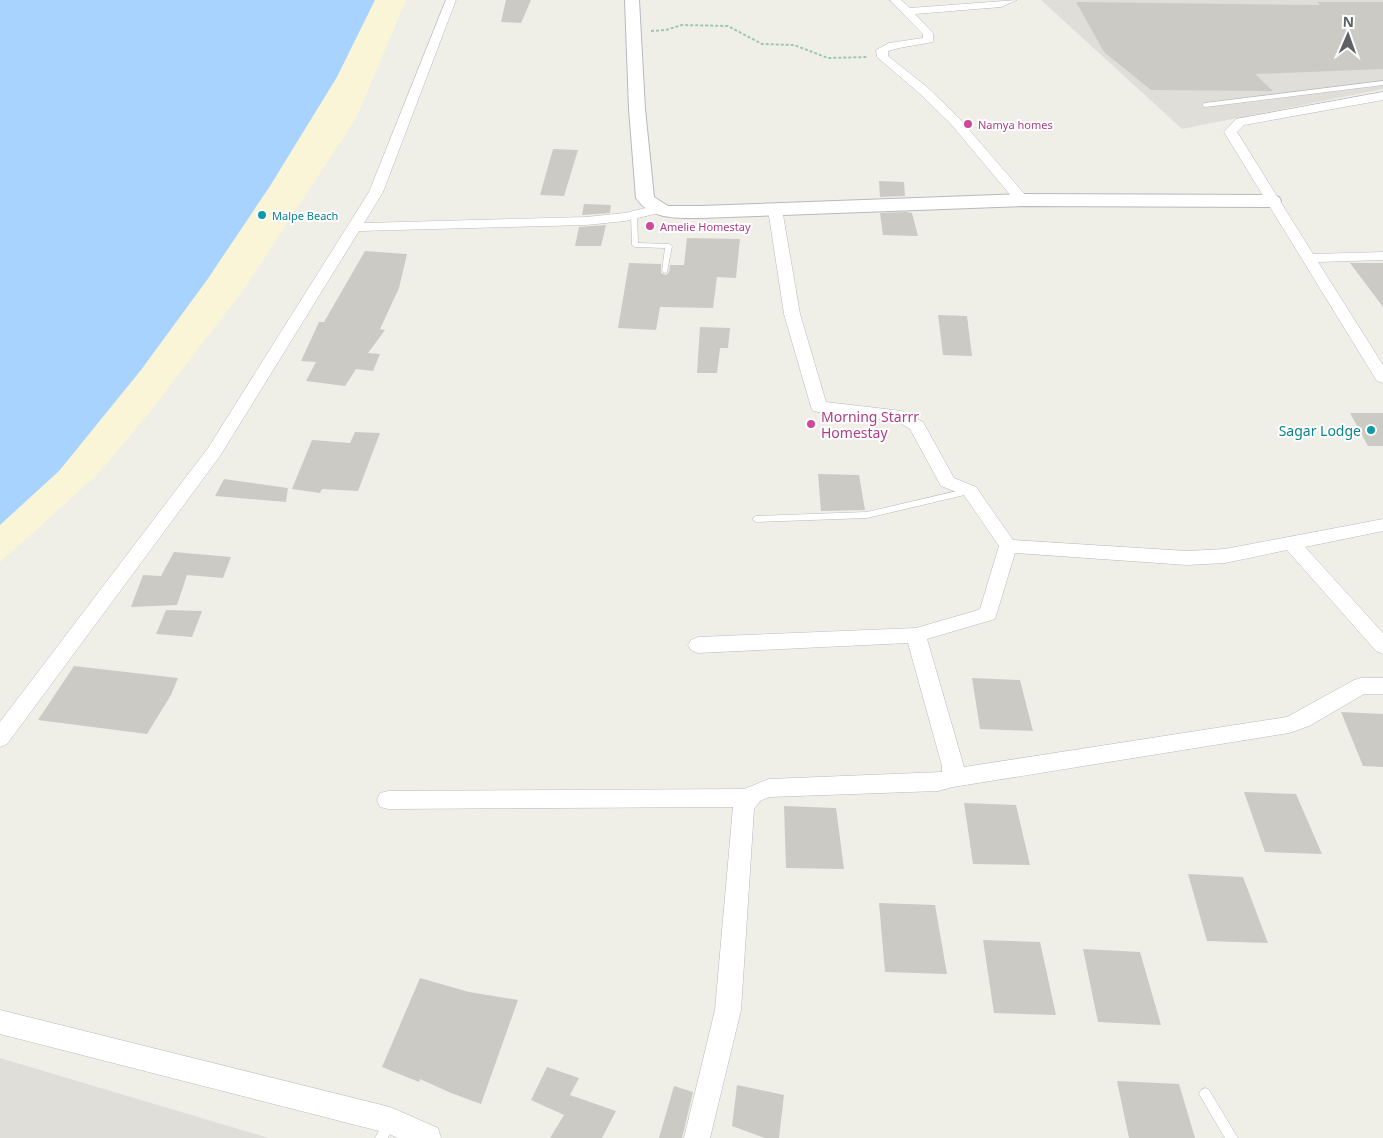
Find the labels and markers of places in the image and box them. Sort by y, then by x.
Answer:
place label: Namya homes [978,117,1053,132]
marker: Namya homes [962,118,974,130]
place label: Malpe Beach [272,208,338,223]
marker: Malpe Beach [256,209,268,221]
place label: Amelie Homestay [660,219,751,234]
marker: Amelie Homestay [644,220,656,232]
place label: Morning Starrr Homestay [821,407,919,442]
marker: Morning Starrr Homestay [805,418,817,430]
place label: Sagar Lodge [1279,421,1361,440]
marker: Sagar Lodge [1365,424,1377,436]

